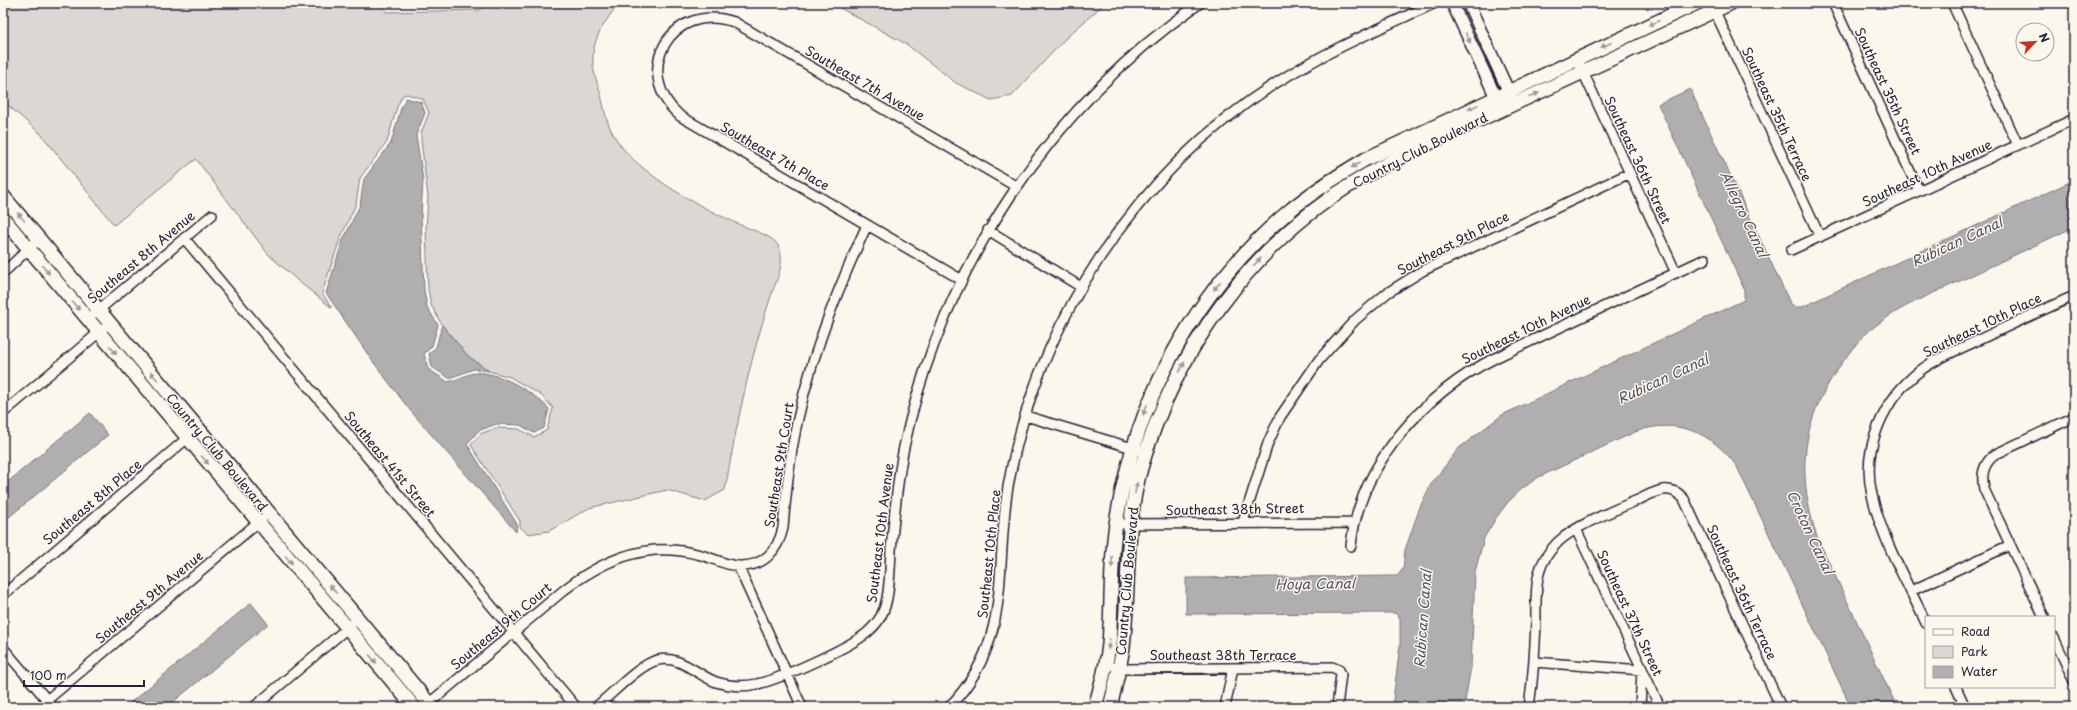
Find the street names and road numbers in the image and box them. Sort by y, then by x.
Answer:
street label: Southeast 35th Street [1851,24,1926,157]
street label: Southeast 7th Avenue [802,41,929,125]
street label: Southeast 35th Terrace [1738,44,1817,184]
street label: Southeast 36th Street [1600,93,1676,227]
street label: Country Club Boulevard [1349,107,1491,192]
street label: Southeast 7th Place [717,117,833,195]
street label: Southeast 10th Avenue [1859,134,1995,211]
street label: Southeast 8th Avenue [83,206,199,307]
street label: Southeast 9th Place [1394,206,1512,279]
street label: Southeast 10th Place [1919,288,2044,361]
street label: Southeast 10th Avenue [1458,289,1593,368]
street label: Country Club Boulevard [162,388,273,515]
street label: Southeast 9th Court [759,401,798,529]
street label: Southeast 41st Street [340,407,440,521]
street label: Southeast 8th Place [38,455,145,549]
street label: Southeast 10th Avenue [861,462,898,604]
street label: Southeast 10th Place [972,489,1005,619]
street label: Southeast 38th Street [1166,498,1304,519]
street label: Country Club Boulevard [1111,506,1142,656]
street label: Southeast 36th Terrace [1703,521,1782,662]
street label: Southeast 9th Avenue [91,546,207,647]
street label: Southeast 37th Street [1593,547,1668,679]
street label: Southeast 9th Court [446,578,555,674]
street label: Southeast 38th Terrace [1150,645,1296,664]

